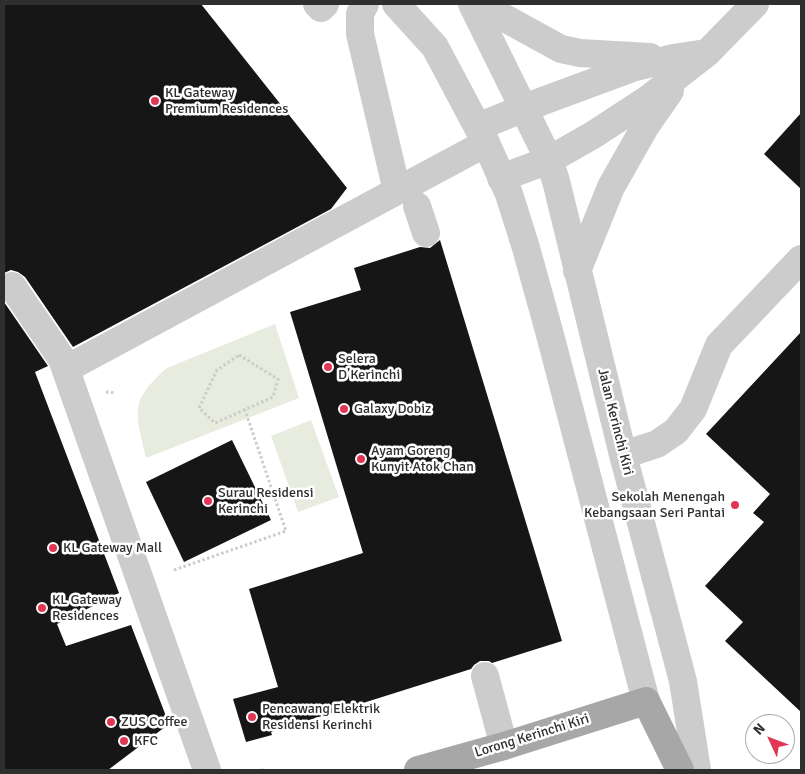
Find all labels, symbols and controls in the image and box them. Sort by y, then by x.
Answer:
place label: KL Gateway Premium Residences [165,85,288,118]
marker: KL Gateway Premium Residences [149,95,161,107]
place label: Selera D’Kerinchi [338,351,400,384]
marker: Selera D’Kerinchi [322,361,334,373]
street label: Jalan Kerinchi Kiri [594,367,636,477]
place label: Galaxy Dobiz [354,401,431,417]
marker: Galaxy Dobiz [338,403,350,415]
place label: Ayam Goreng Kunyit Atok Chan [371,443,474,476]
marker: Ayam Goreng Kunyit Atok Chan [355,453,367,465]
place label: Surau Residensi Kerinchi [218,485,314,518]
place label: Sekolah Menengah Kebangsaan Seri Pantai [584,489,725,522]
marker: Surau Residensi Kerinchi [202,495,214,507]
marker: Sekolah Menengah Kebangsaan Seri Pantai [729,499,741,511]
place label: KL Gateway Mall [63,540,162,556]
marker: KL Gateway Mall [47,542,59,554]
place label: KL Gateway Residences [52,592,122,624]
marker: KL Gateway Residences [36,602,48,614]
place label: Pencawang Elektrik Residensi Kerinchi [262,701,380,734]
marker: Pencawang Elektrik Residensi Kerinchi [246,711,258,723]
street label: Lorong Kerinchi Kiri [473,711,591,761]
place label: ZUS Coffee [121,714,187,730]
north arrow [745,714,795,764]
marker: ZUS Coffee [105,716,117,728]
text: N [750,720,769,738]
place label: KFC [134,733,158,749]
marker: KFC [118,735,130,747]

